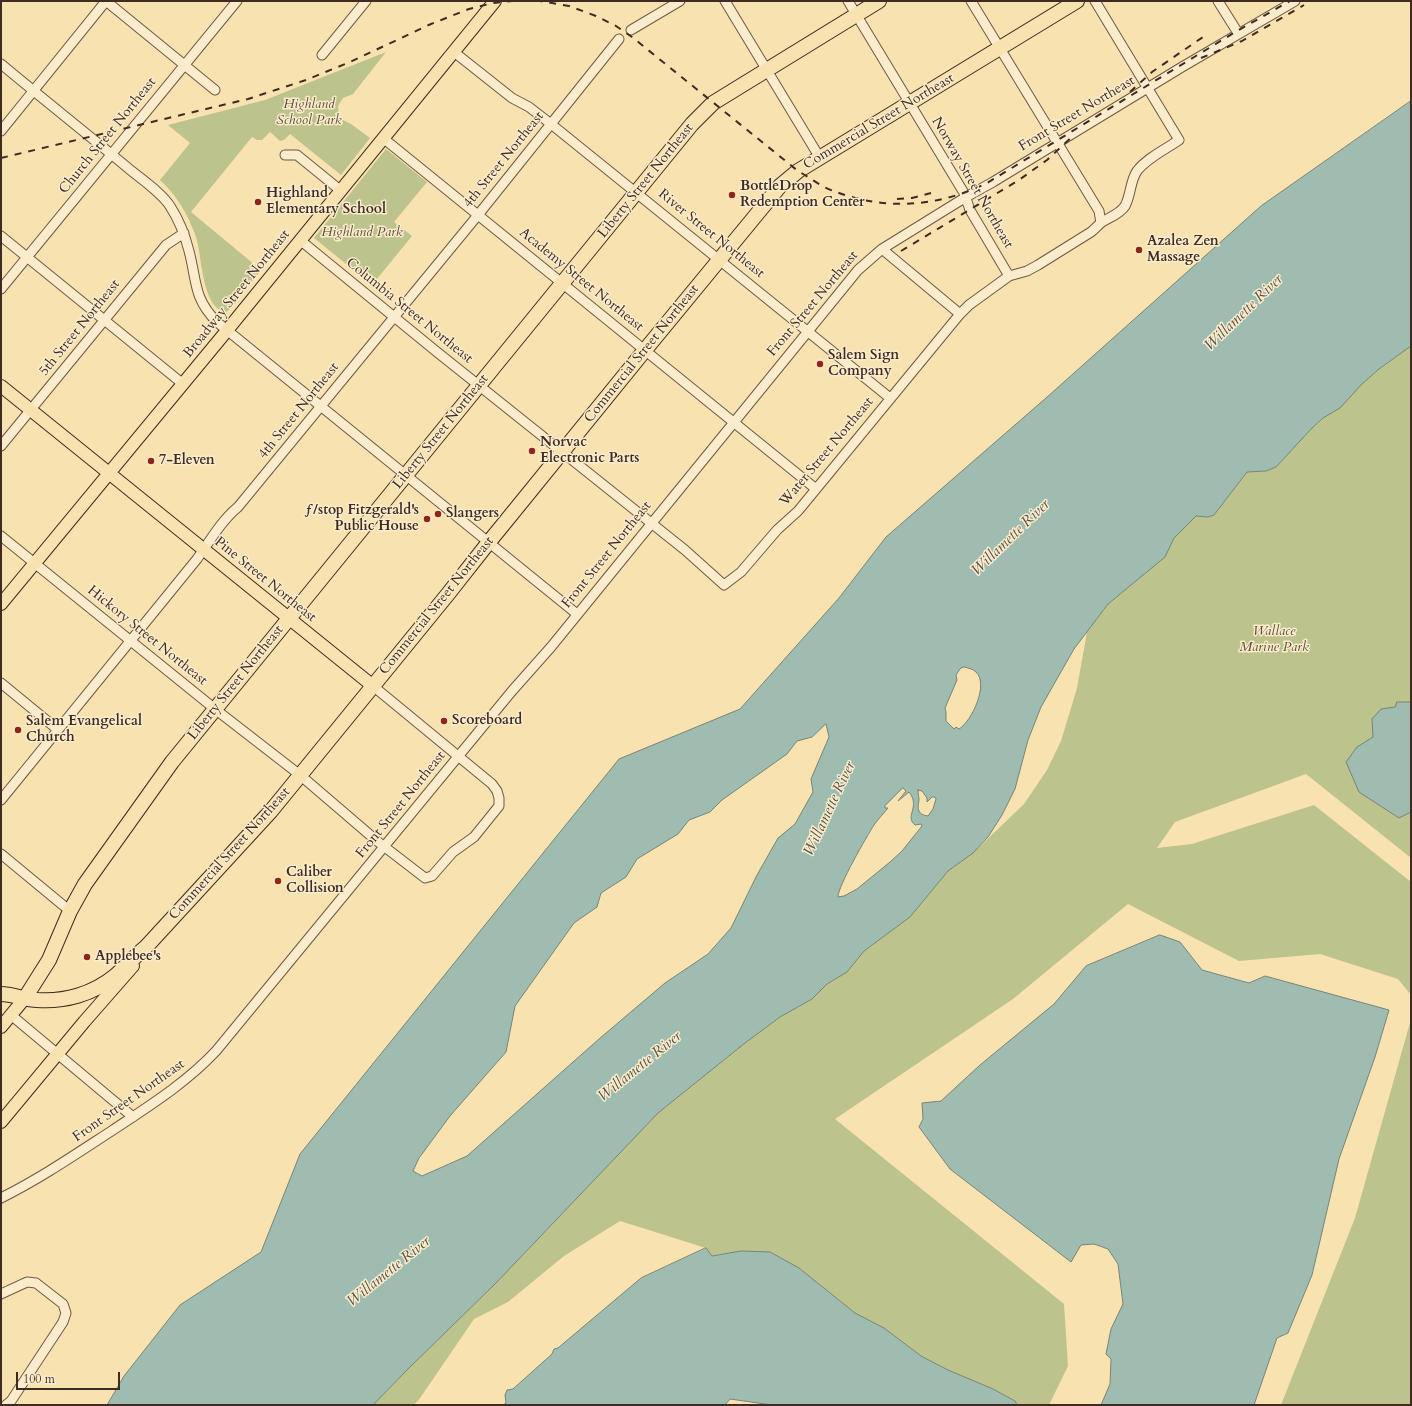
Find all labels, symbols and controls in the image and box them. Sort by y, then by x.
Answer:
street label: Commercial Street Northeast [801,70,957,174]
street label: Front Street Northeast [1016,73,1138,155]
street label: Church Street Northeast [56,74,160,198]
park label: Highland School Park [276,97,342,130]
street label: 4th Street Northeast [460,109,548,211]
street label: Norway Street Northeast [928,114,1016,252]
street label: Liberty Street Northeast [595,120,697,242]
place label: BottleDrop Redemption Center [740,179,865,212]
place label: Highland Elementary School [266,186,386,218]
street label: River Street Northeast [655,186,767,282]
marker: BottleDrop Redemption Center [727,190,737,200]
marker: Highland Elementary School [253,197,263,207]
park label: Highland Park [321,225,403,241]
street label: Academy Street Northeast [516,225,646,335]
street label: Broadway Street Northeast [180,227,294,361]
place label: Azalea Zen Massage [1147,234,1219,266]
marker: Azalea Zen Massage [1134,245,1144,255]
street label: Front Street Northeast [764,248,862,360]
street label: Columbia Street Northeast [342,255,476,367]
water label: Willamette River [1201,271,1287,355]
street label: 5th Street Northeast [36,277,124,379]
street label: Commercial Street Northeast [581,282,703,426]
place label: Salem Sign Company [828,348,899,380]
marker: Salem Sign Company [815,359,825,369]
street label: 4th Street Northeast [255,360,343,462]
street label: Liberty Street Northeast [390,371,492,493]
street label: Water Street Northeast [777,394,877,510]
place label: Norvac Electronic Parts [540,435,640,468]
marker: Norvac Electronic Parts [527,446,537,456]
place label: 7-Eleven [159,453,215,469]
marker: 7-Eleven [146,456,156,466]
water label: Willamette River [968,496,1054,580]
street label: Front Street Northeast [559,498,655,612]
place label: ƒ/stop Fitzgerald's Public House [306,503,419,536]
place label: Slangers [446,506,499,522]
marker: Slangers [433,509,443,519]
marker: ƒ/stop Fitzgerald's Public House [422,514,432,524]
street label: Pine Street Northeast [211,534,319,626]
street label: Commercial Street Northeast [376,534,498,678]
street label: Hickory Street Northeast [84,583,210,689]
street label: Liberty Street Northeast [185,622,287,744]
park label: Wallace Marine Park [1239,624,1309,656]
place label: Scoreboard [452,713,522,729]
place label: Salem Evangelical Church [26,714,142,746]
marker: Scoreboard [439,716,449,726]
marker: Salem Evangelical Church [13,725,23,735]
street label: Front Street Northeast [353,748,449,862]
water label: Willamette River [800,759,860,859]
street label: Commercial Street Northeast [166,784,294,924]
place label: Caliber Collision [286,865,344,898]
marker: Caliber Collision [273,876,283,886]
place label: Applebee's [95,949,161,965]
marker: Applebee's [82,952,92,962]
water label: Willamette River [595,1028,685,1106]
street label: Front Street Northeast [70,1056,188,1146]
water label: Willamette River [344,1233,434,1311]
scale bar [18,1364,122,1390]
text: 100 m [23,1371,55,1387]

